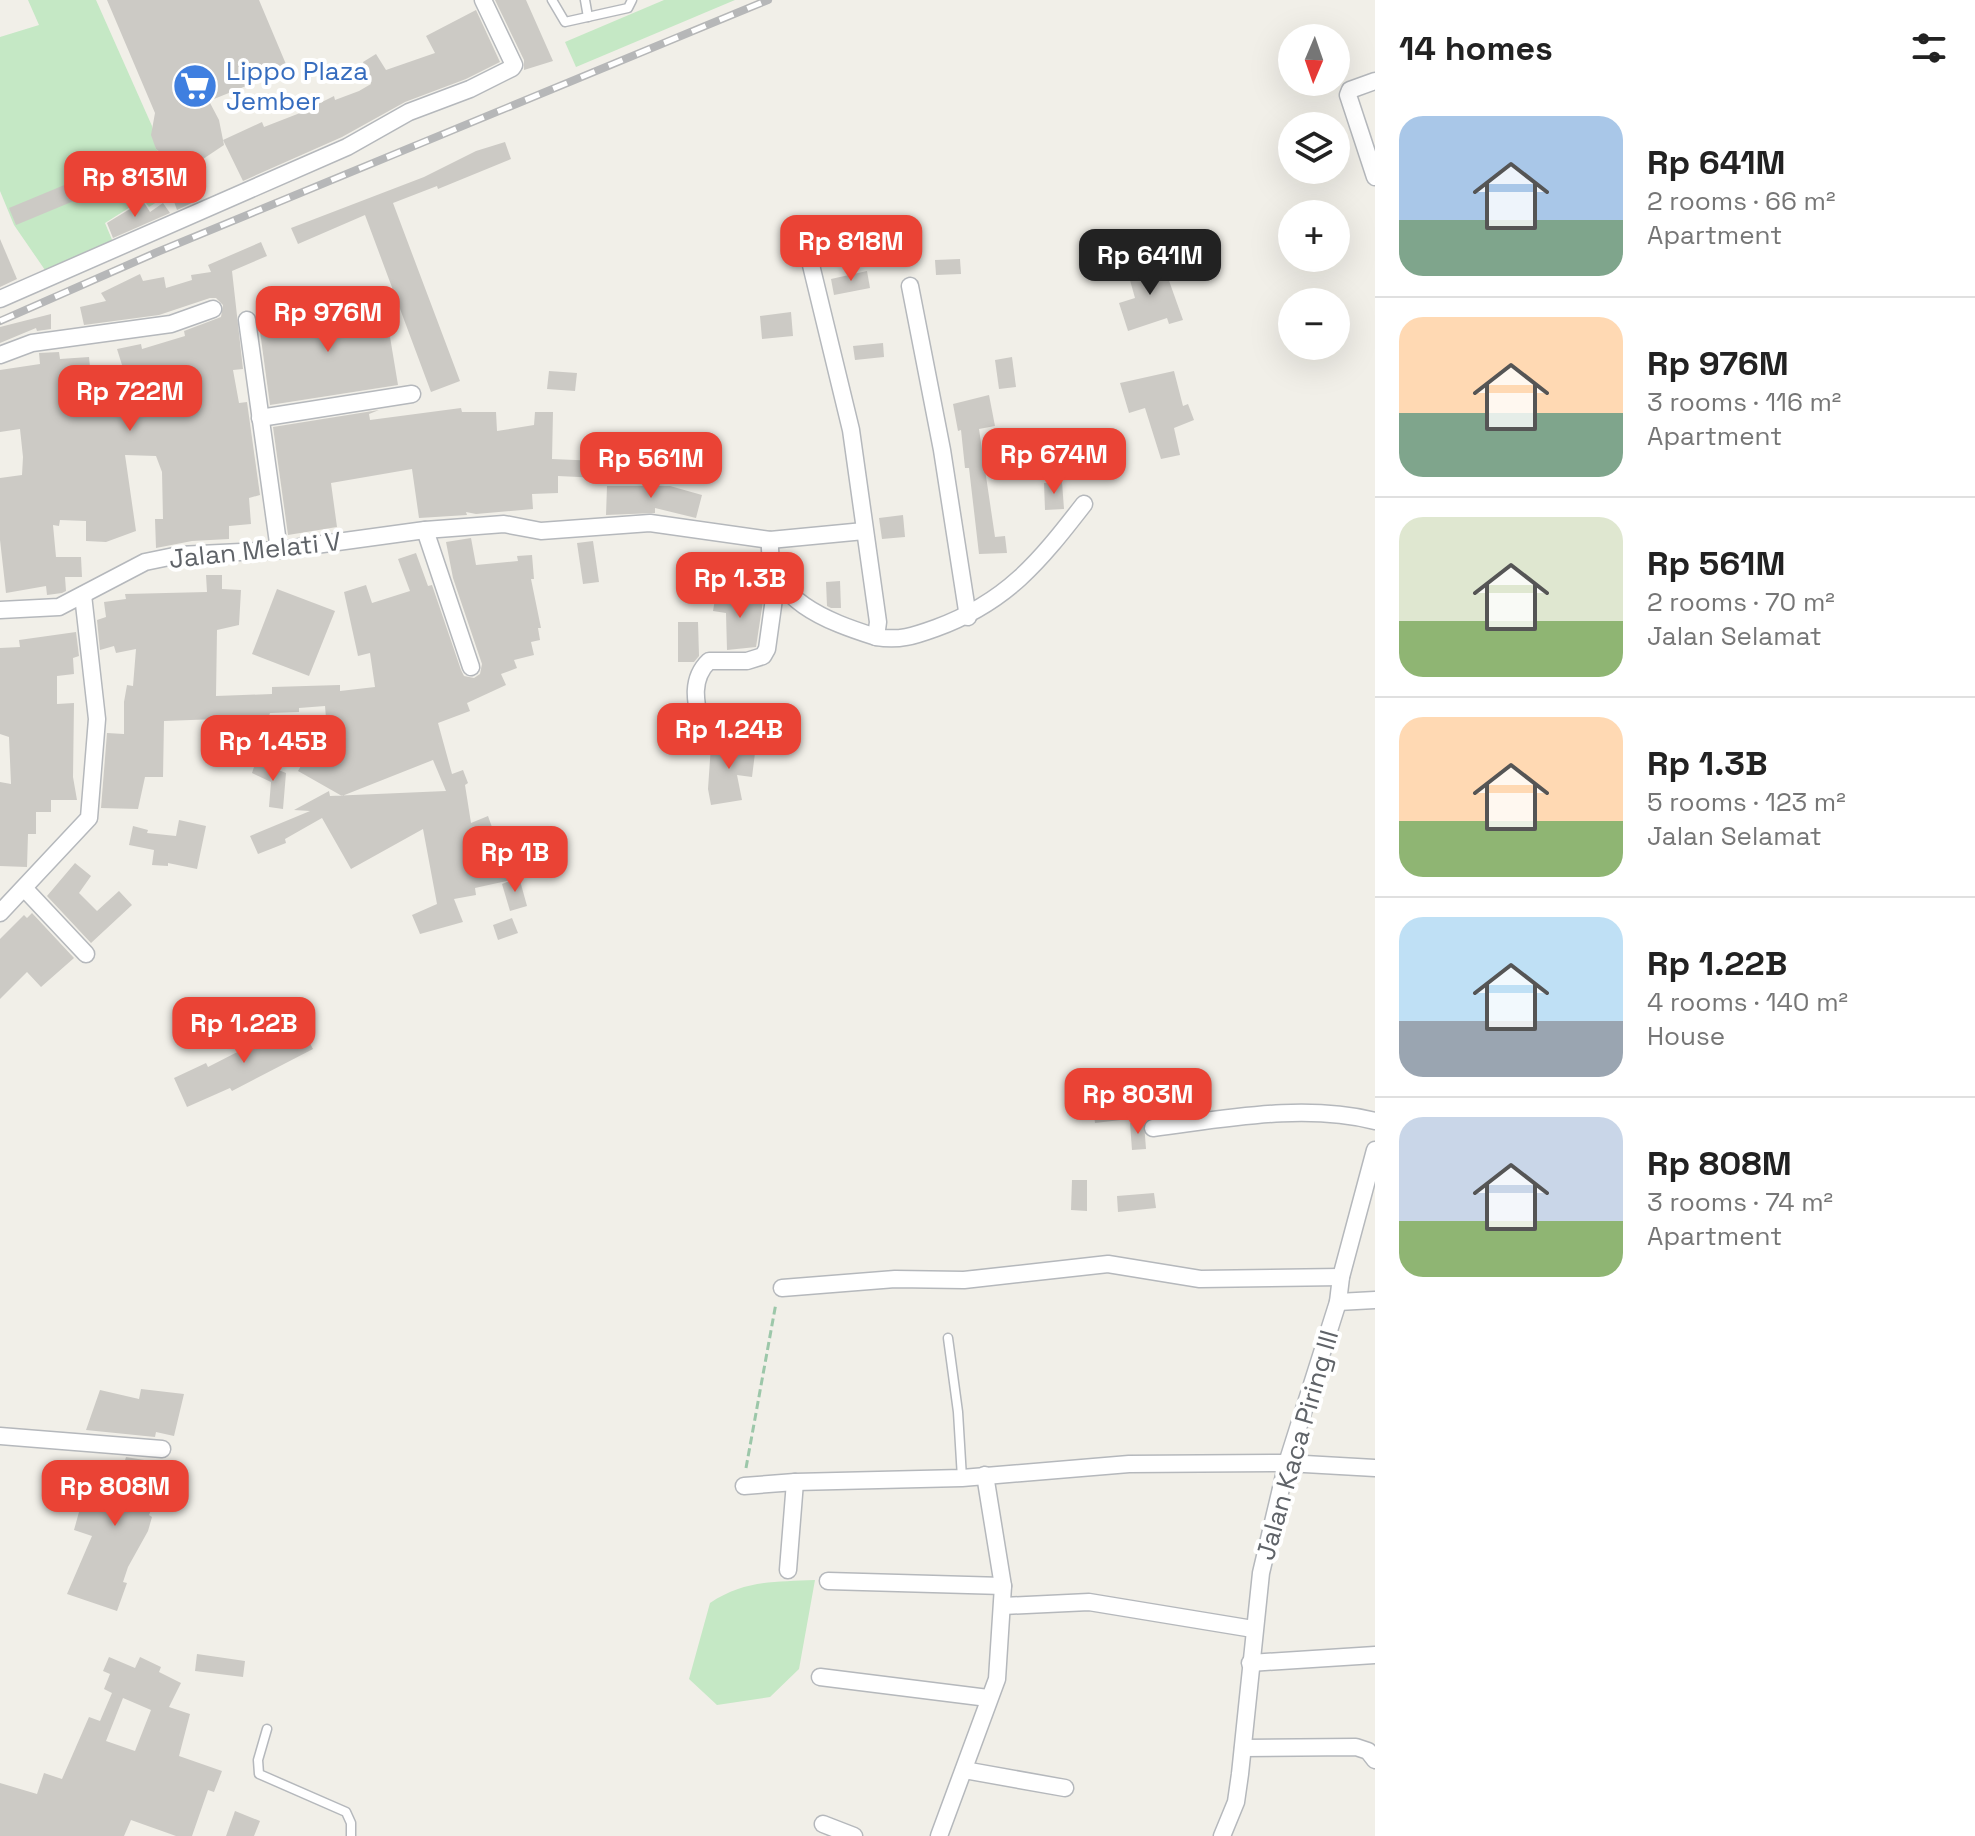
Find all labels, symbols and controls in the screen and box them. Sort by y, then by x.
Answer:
north arrow [1278,24,1350,96]
map controls [1278,24,1350,360]
icon: filters [1907,26,1951,70]
text: 14 homes [1399,27,1553,70]
place label: Lippo Plaza Jember [226,54,368,118]
supermarket icon: Lippo Plaza Jember [171,62,219,110]
button: layers [1278,112,1350,184]
text: Rp 641M [1647,141,1786,184]
icon: home [1463,148,1559,244]
pin: Rp 813M [61,151,209,219]
text: Rp 813M [82,160,188,194]
text: 2 rooms · 66 m² [1647,184,1836,218]
button: + [1278,200,1350,272]
pin: Rp 818M [777,215,925,283]
text: Apartment [1647,218,1782,252]
text: Rp 818M [798,224,904,258]
pin: Rp 641M [1076,229,1224,297]
text: Rp 641M [1097,238,1203,272]
pin: Rp 976M [254,286,402,354]
button: − [1278,288,1350,360]
text: Rp 976M [274,295,382,329]
text: Rp 976M [1647,342,1789,385]
icon: home [1463,349,1559,445]
pin: Rp 722M [56,365,204,433]
text: Rp 722M [76,374,184,408]
text: 3 rooms · 116 m² [1647,385,1841,419]
text: Apartment [1647,419,1782,453]
pin: Rp 674M [980,428,1128,496]
pin: Rp 561M [577,432,725,500]
text: Rp 674M [1000,437,1108,471]
text: Rp 561M [598,441,704,475]
street label: Jalan Melati V [167,524,343,576]
text: Rp 561M [1647,542,1785,585]
icon: home [1463,549,1559,645]
pin: Rp 1.3B [666,552,814,620]
text: Rp 1.3B [694,561,786,595]
text: 2 rooms · 70 m² [1647,585,1835,619]
text: Jalan Selamat [1647,619,1822,653]
pin: Rp 1.24B [646,703,812,771]
text: Rp 1.24B [675,712,783,746]
pin: Rp 1.45B [190,715,356,783]
text: Rp 1.45B [219,724,327,758]
text: Rp 1.3B [1647,742,1768,785]
icon: home [1463,749,1559,845]
text: 5 rooms · 123 m² [1647,785,1846,819]
text: Jalan Selamat [1647,819,1822,853]
pin: Rp 1B [459,826,571,894]
text: Rp 1B [481,835,549,869]
text: Rp 1.22B [1647,942,1787,985]
icon: home [1463,949,1559,1045]
text: 4 rooms · 140 m² [1647,985,1848,1019]
pin: Rp 1.22B [161,997,327,1065]
text: Rp 1.22B [190,1006,298,1040]
text: House [1647,1019,1725,1053]
pin: Rp 803M [1064,1068,1212,1136]
text: Rp 803M [1083,1077,1193,1111]
text: Rp 808M [1647,1142,1792,1185]
icon: home [1463,1149,1559,1245]
text: 3 rooms · 74 m² [1647,1185,1833,1219]
text: Apartment [1647,1219,1782,1253]
street label: Jalan Kaca Piring III [1248,1326,1346,1564]
pin: Rp 808M [41,1460,189,1528]
text: Rp 808M [60,1469,170,1503]

